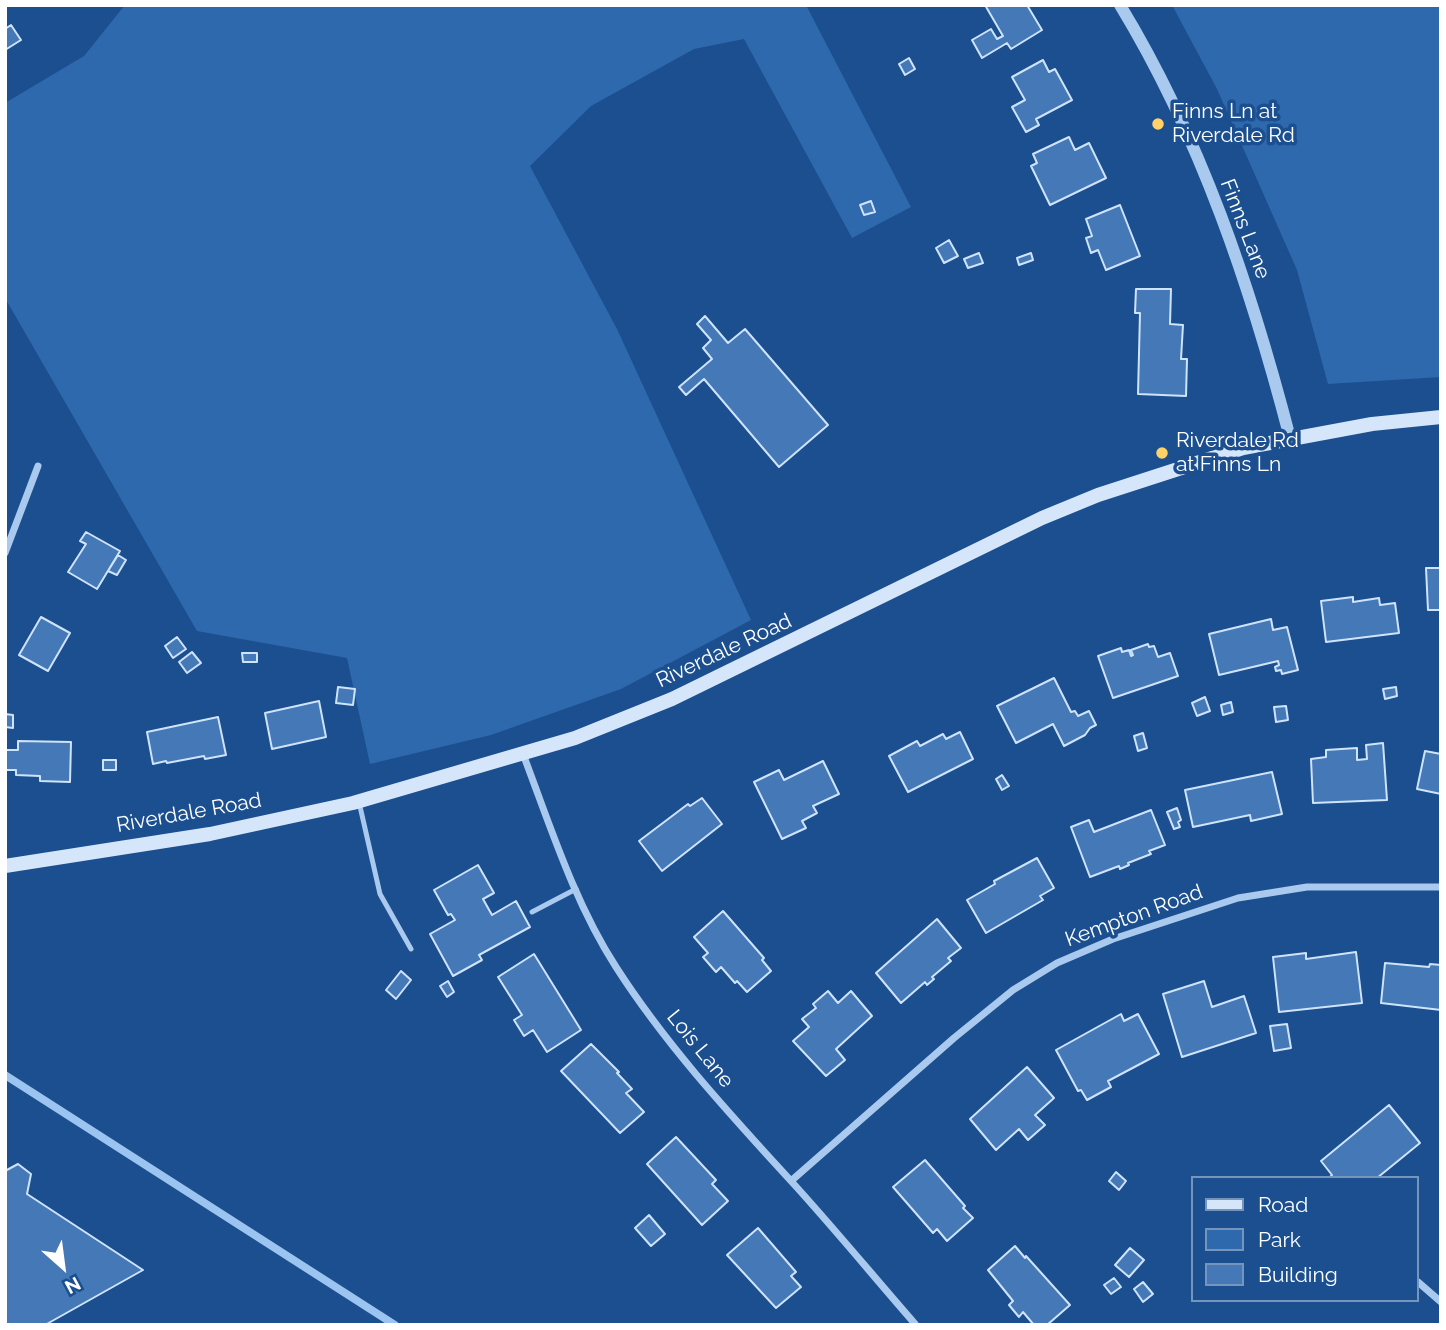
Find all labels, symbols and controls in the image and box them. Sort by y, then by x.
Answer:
place label: Finns Ln at Riverdale Rd [1172,99,1295,149]
marker: Finns Ln at Riverdale Rd [1150,116,1166,132]
street label: Finns Lane [1214,175,1276,283]
place label: Riverdale Rd at Finns Ln [1176,428,1299,478]
marker: Riverdale Rd at Finns Ln [1154,445,1170,461]
street label: Riverdale Road [652,609,796,693]
street label: Riverdale Road [115,788,263,838]
street label: Kempton Road [1062,879,1206,953]
street label: Lois Lane [661,1005,739,1093]
legend [1190,1176,1418,1302]
text: Road [1258,1192,1308,1217]
text: Park [1258,1227,1301,1252]
north arrow [28,1232,98,1302]
text: Building [1258,1262,1338,1287]
text: N [61,1272,84,1299]

